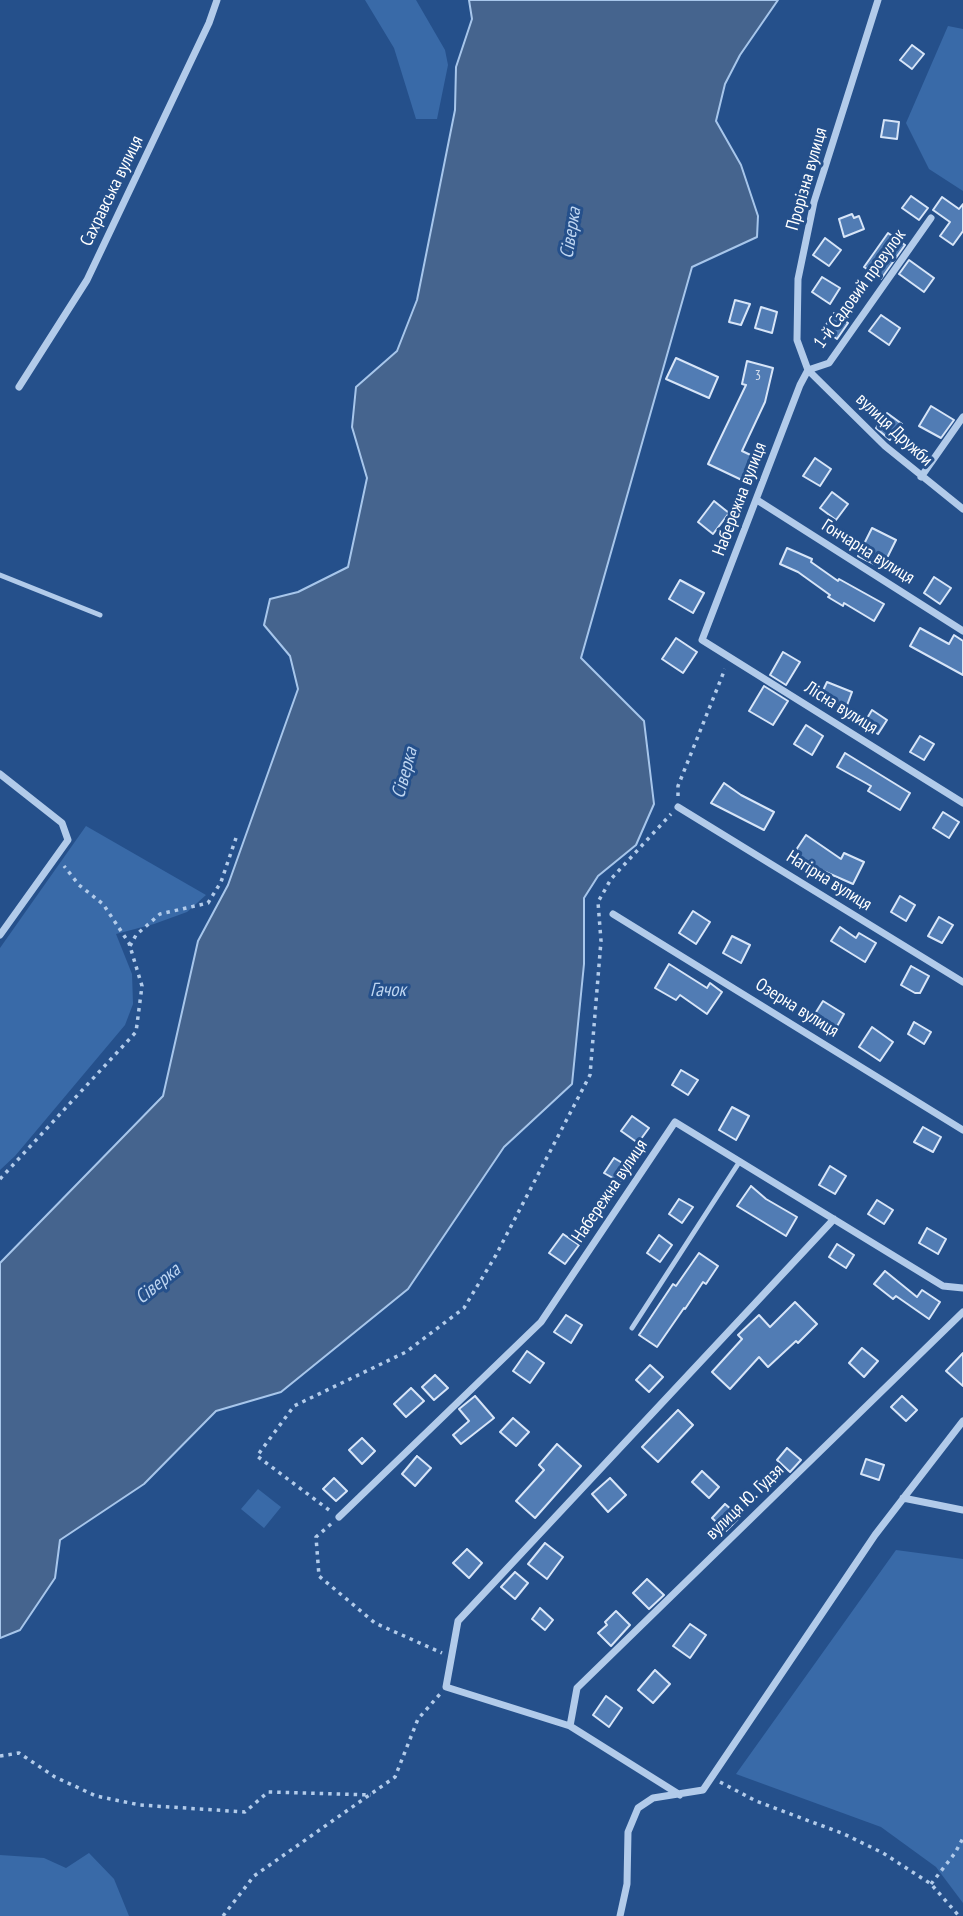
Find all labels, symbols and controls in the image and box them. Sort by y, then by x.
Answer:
street label: Прорізна вулиця [782,125,832,233]
street label: Сахравська вулиця [76,132,148,250]
water label: Сіверка [556,206,586,260]
street label: 1-й Садовий провулок [809,225,911,353]
house number: 3 [755,368,761,384]
street label: вулиця Дружби [851,389,937,471]
street label: Набережна вулиця [708,439,772,559]
street label: Гончарна вулиця [818,515,918,589]
street label: Лісна вулиця [800,677,882,739]
water label: Сіверка [387,745,423,801]
street label: Нагірна вулиця [782,846,876,916]
street label: Озерна вулиця [751,974,843,1042]
water label: Гачок [370,980,406,1002]
street label: Набережна вулиця [568,1135,652,1247]
water label: Сіверка [131,1259,185,1309]
street label: вулиця Ю. Гудзя [702,1460,788,1544]

